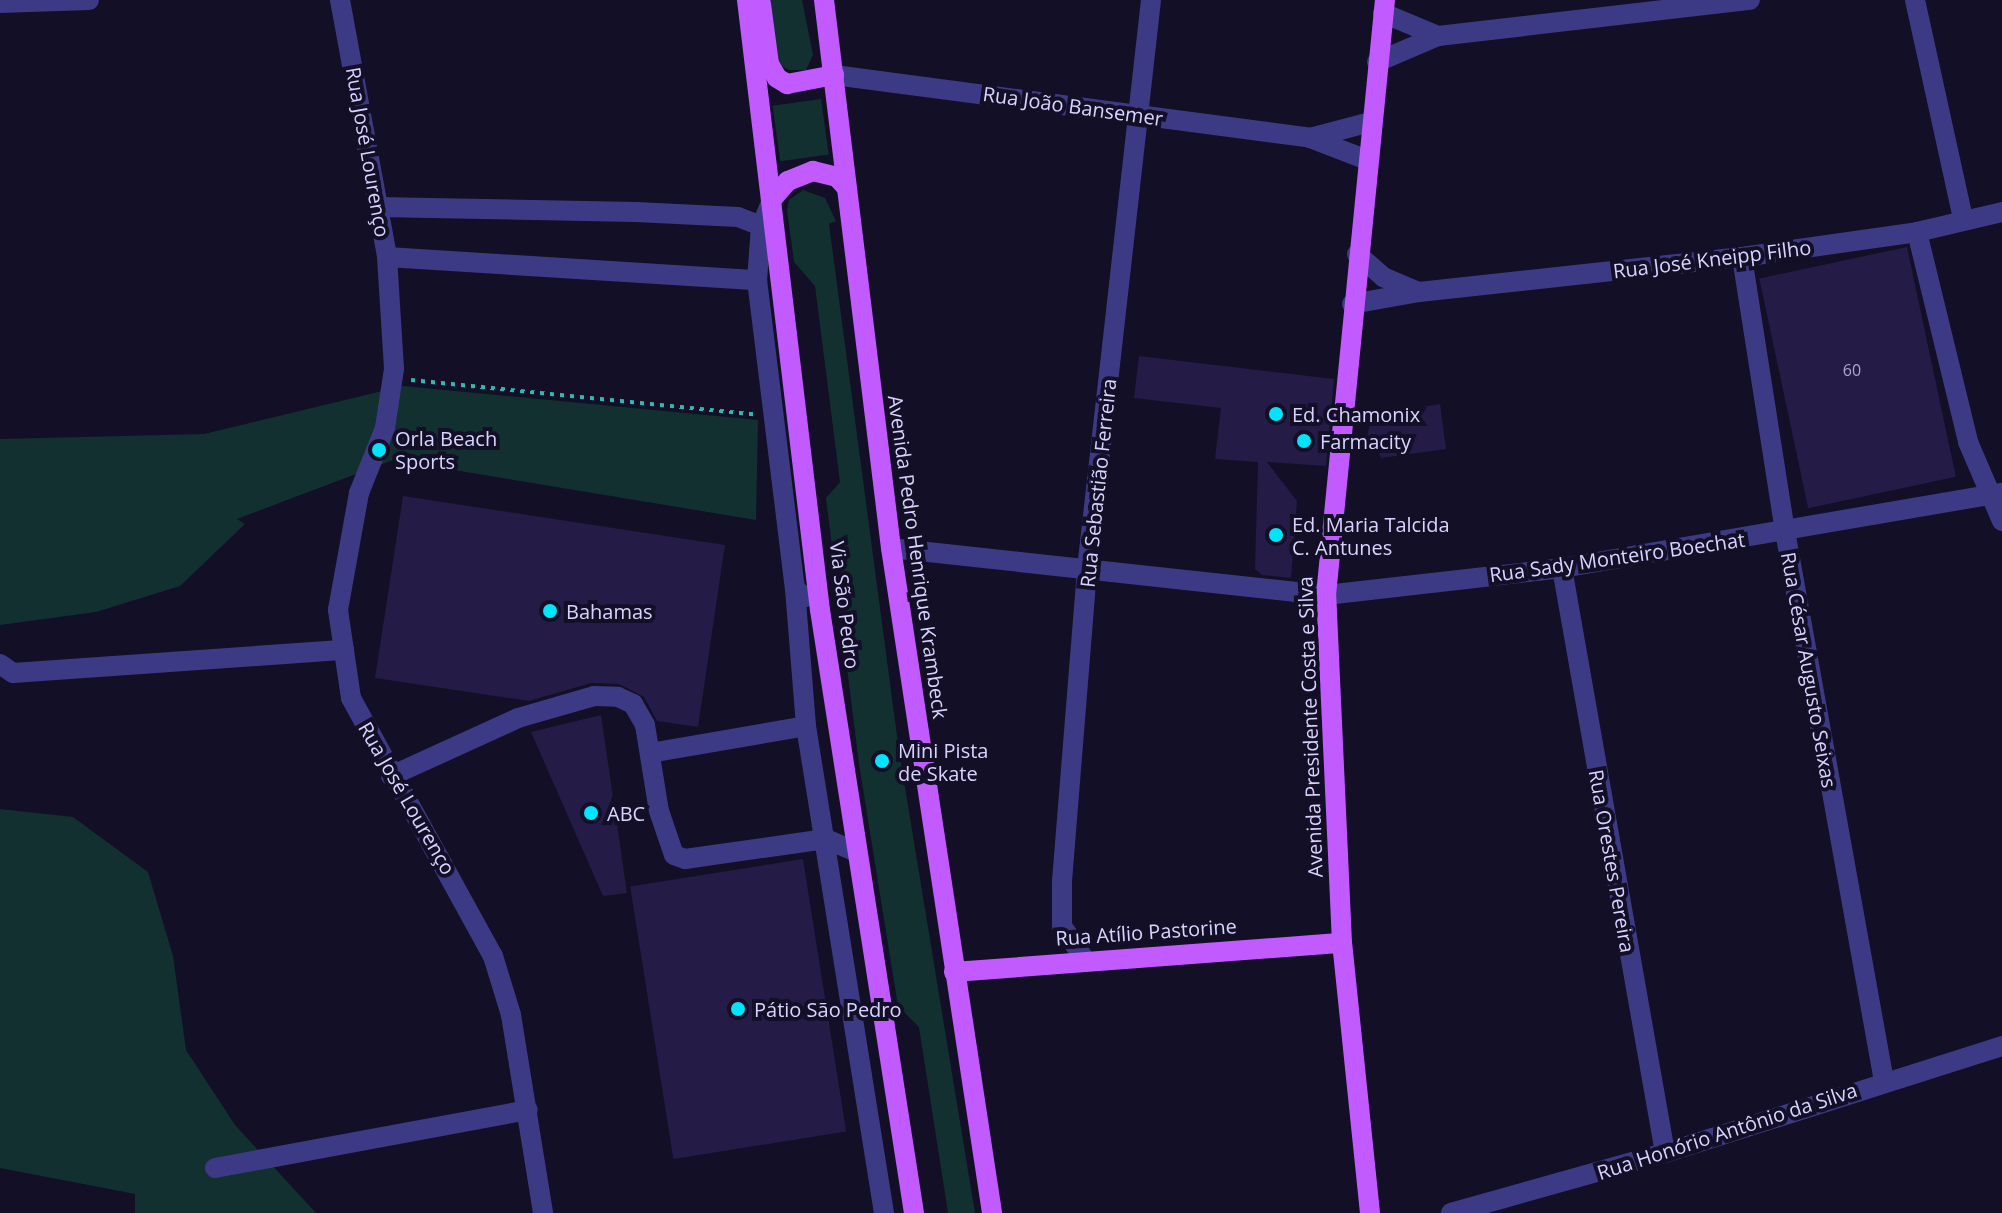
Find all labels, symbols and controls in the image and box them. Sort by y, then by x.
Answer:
street label: Rua José Lourenço [341,65,395,239]
street label: Rua João Bansemer [981,81,1165,131]
street label: Rua José Kneipp Filho [1612,235,1812,283]
house number: 60 [1843,360,1861,380]
street label: Rua Sebastião Ferreira [1075,377,1121,589]
street label: Avenida Pedro Henrique Krambeck [883,394,953,720]
place label: Ed. Chamonix [1292,402,1420,426]
marker: Ed. Chamonix [1267,405,1285,423]
place label: Orla Beach Sports [395,426,497,473]
place label: Farmacity [1320,429,1411,453]
marker: Farmacity [1295,432,1313,450]
marker: Orla Beach Sports [370,441,388,459]
place label: Ed. Maria Talcida C. Antunes [1292,512,1450,559]
marker: Ed. Maria Talcida C. Antunes [1267,526,1285,544]
street label: Rua Sady Monteiro Boechat [1488,527,1746,587]
street label: Via São Pedro [825,540,865,670]
street label: Rua César Augusto Seixas [1776,550,1842,790]
street label: Avenida Presidente Costa e Silva [1293,576,1327,878]
place label: Bahamas [566,599,653,623]
marker: Bahamas [541,602,559,620]
street label: Rua José Lourenço [354,717,460,879]
place label: Mini Pista de Skate [898,738,988,785]
marker: Mini Pista de Skate [873,752,891,770]
street label: Rua Orestes Pereira [1584,768,1640,954]
place label: ABC [607,801,645,825]
marker: ABC [582,804,600,822]
street label: Rua Atílio Pastorine [1055,914,1237,950]
place label: Pátio São Pedro [754,997,902,1021]
marker: Pátio São Pedro [729,1000,747,1018]
street label: Rua Honório Antônio da Silva [1594,1078,1860,1184]

